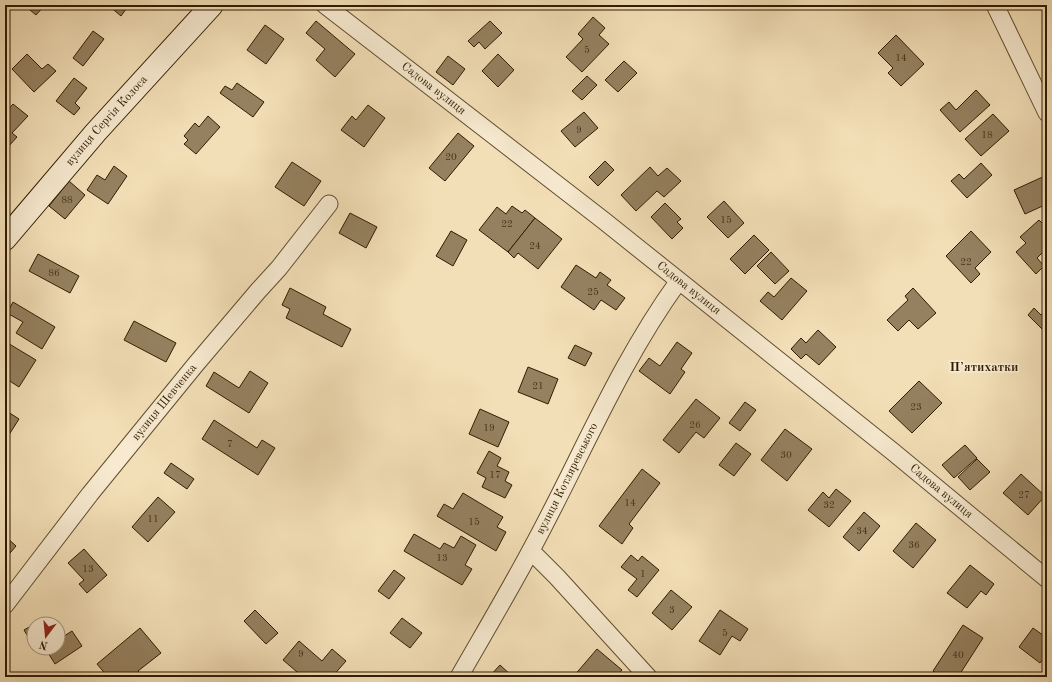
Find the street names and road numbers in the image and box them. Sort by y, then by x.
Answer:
street label: Садова вулиця [399,60,468,117]
street label: вулиця Сергія Колоса [64,74,150,168]
street label: Садова вулиця [654,259,723,317]
street label: вулиця Шевченка [130,362,199,443]
street label: вулиця Котляревського [534,421,600,536]
street label: Садова вулиця [907,462,975,521]

